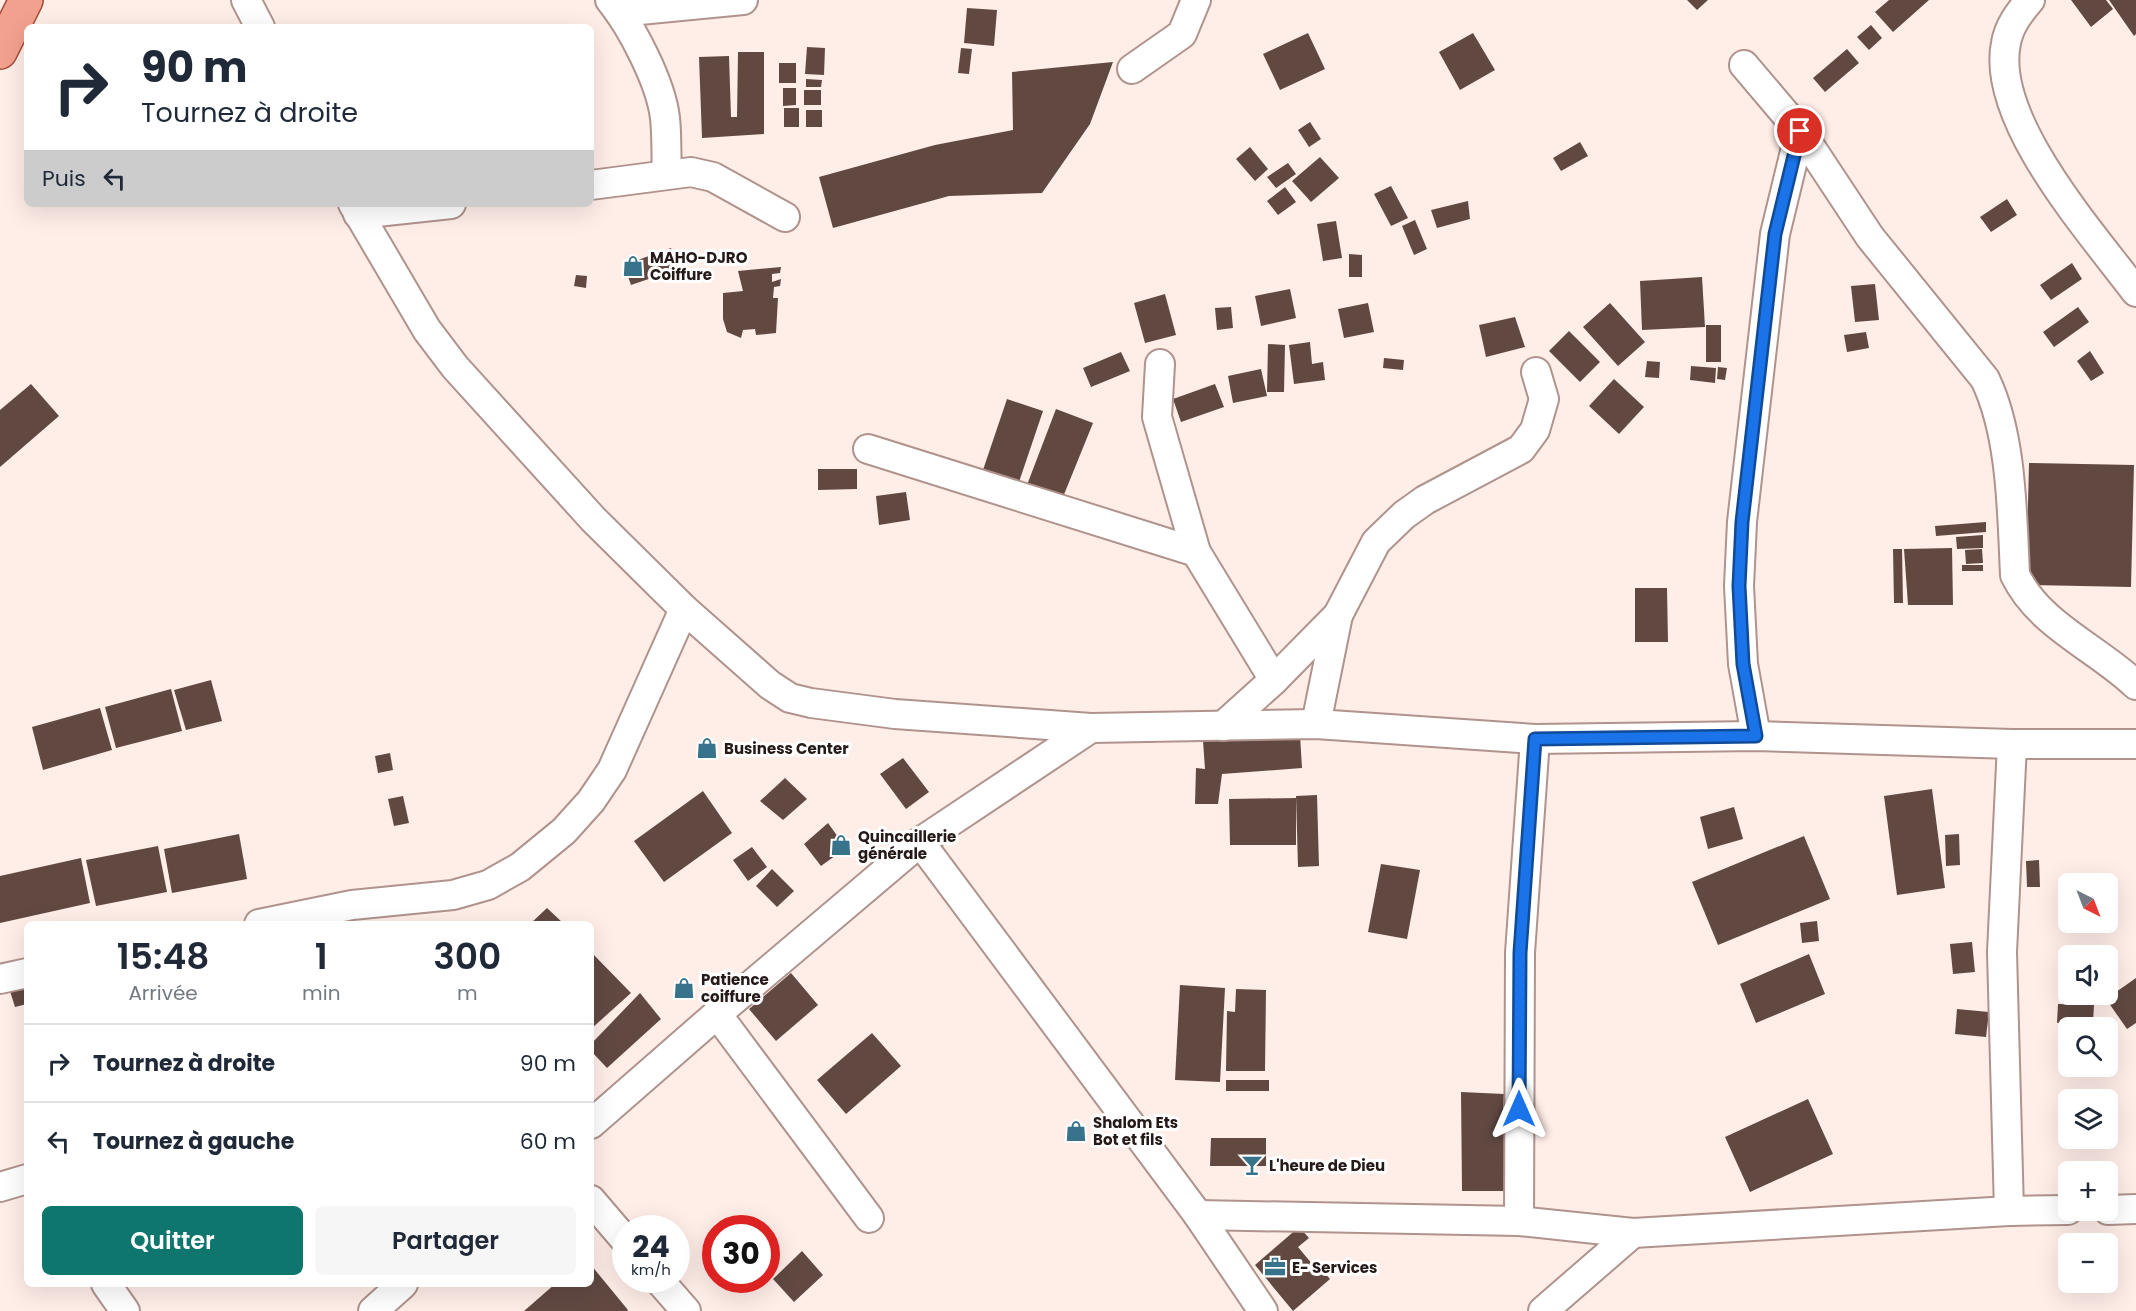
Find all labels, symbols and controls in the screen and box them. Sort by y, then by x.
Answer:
text: 90 m [141,38,248,97]
icon: right [42,48,120,126]
text: Tournez à droite [141,94,358,131]
pin [1774,105,1825,156]
icon: arrive [1783,114,1816,147]
icon: left [98,162,131,195]
text: Puis [42,163,86,194]
place label: MAHO-DJRO Coiffure [650,247,748,285]
shop icon: MAHO-DJRO Coiffure [621,254,645,278]
shop icon: Business Center [695,736,719,760]
place label: Business Center [724,738,849,759]
place label: Quincaillerie générale [858,826,956,864]
shop icon: Quincaillerie générale [829,833,853,857]
north arrow [2058,873,2118,933]
map controls [2058,873,2118,1293]
text: 15:48 [117,931,209,982]
text: 1 [315,931,328,982]
text: 300 [433,931,501,982]
button: sound [2058,945,2118,1005]
place label: Patience coiffure [701,969,769,1007]
shop icon: Patience coiffure [672,976,696,1000]
text: Arrivée [128,979,198,1007]
text: min [302,979,340,1007]
text: m [457,979,478,1007]
button: search [2058,1017,2118,1077]
icon: right [42,1047,75,1080]
text: Tournez à droite [93,1048,275,1079]
text: 90 m [520,1048,576,1079]
position arrow [1487,1077,1551,1141]
button: layers [2058,1089,2118,1149]
place label: Shalom Ets Bot et fils [1093,1112,1178,1150]
shop icon: Shalom Ets Bot et fils [1064,1119,1088,1143]
icon: left [42,1125,75,1158]
text: Tournez à gauche [93,1126,294,1157]
text: 60 m [520,1126,576,1157]
bar icon: L'heure de Dieu [1240,1153,1264,1177]
place label: L'heure de Dieu [1269,1155,1385,1176]
button: + [2058,1161,2118,1221]
button: Quitter [42,1206,303,1275]
button: Partager [315,1206,576,1275]
speed limit sign: 30 [702,1215,780,1293]
text: 24 [632,1225,670,1268]
button: − [2058,1233,2118,1293]
office icon: E- Services [1263,1255,1287,1279]
place label: E- Services [1292,1257,1377,1278]
text: km/h [631,1259,671,1280]

